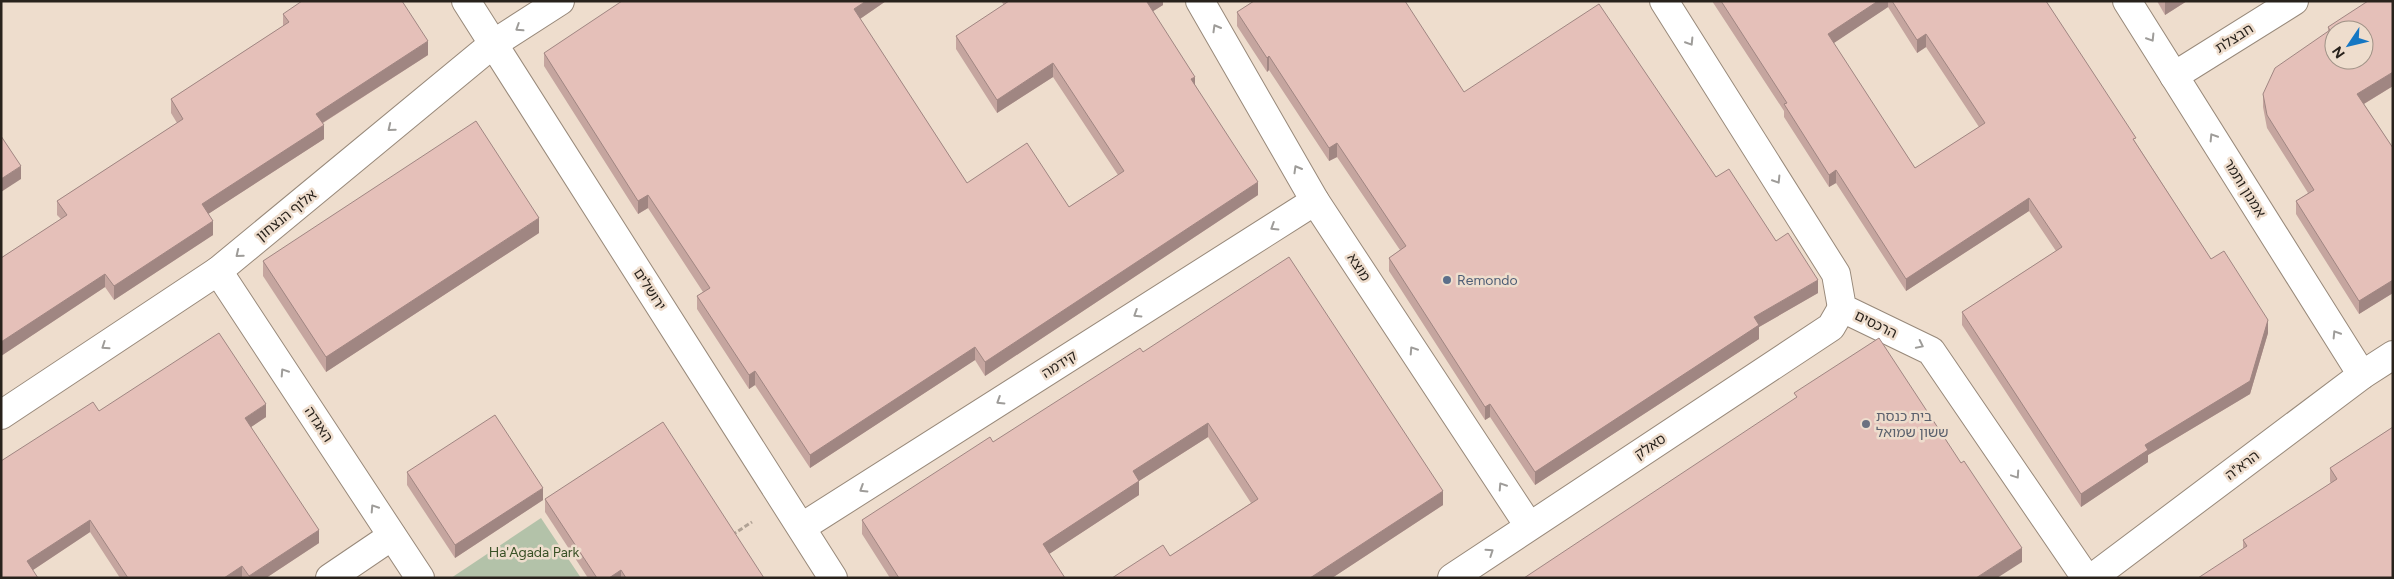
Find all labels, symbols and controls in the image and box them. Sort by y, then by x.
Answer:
street label: חבצלת [2212,20,2257,57]
north arrow [2324,20,2374,70]
one-way arrow [515,21,524,31]
one-way arrow [1212,25,1222,34]
one-way arrow [2145,33,2154,42]
one-way arrow [1684,37,1694,46]
text: N [2329,43,2349,61]
one-way arrow [388,123,397,132]
one-way arrow [2209,133,2219,142]
street label: אמנון ותמר [2220,156,2269,221]
one-way arrow [1293,165,1303,174]
one-way arrow [1771,174,1780,184]
street label: אלוף הנצחון [253,186,320,245]
one-way arrow [1271,221,1280,230]
one-way arrow [236,248,245,256]
street label: מוצא [1343,250,1374,284]
street label: ירושלים [630,265,669,313]
place label: Remondo [1457,272,1518,289]
marker: Remondo [1441,274,1453,286]
street label: הרכסים [1852,307,1900,342]
one-way arrow [1134,308,1143,318]
one-way arrow [2333,330,2342,340]
one-way arrow [1915,339,1924,350]
one-way arrow [101,340,111,349]
one-way arrow [1410,346,1419,355]
street label: קידמה [1039,347,1080,382]
one-way arrow [281,368,291,377]
one-way arrow [996,395,1005,405]
street label: האגדה [301,403,336,445]
place label: בית כנסת ששון שמואל [1876,408,1948,441]
marker: בית כנסת ששון שמואל [1860,418,1872,430]
street label: סאלק [1631,430,1669,463]
street label: הרא"ה [2222,447,2263,484]
one-way arrow [2010,469,2019,479]
one-way arrow [859,482,868,492]
one-way arrow [1499,482,1508,491]
one-way arrow [370,504,380,513]
park label: Ha'Agada Park [489,544,580,561]
one-way arrow [1485,549,1494,558]

